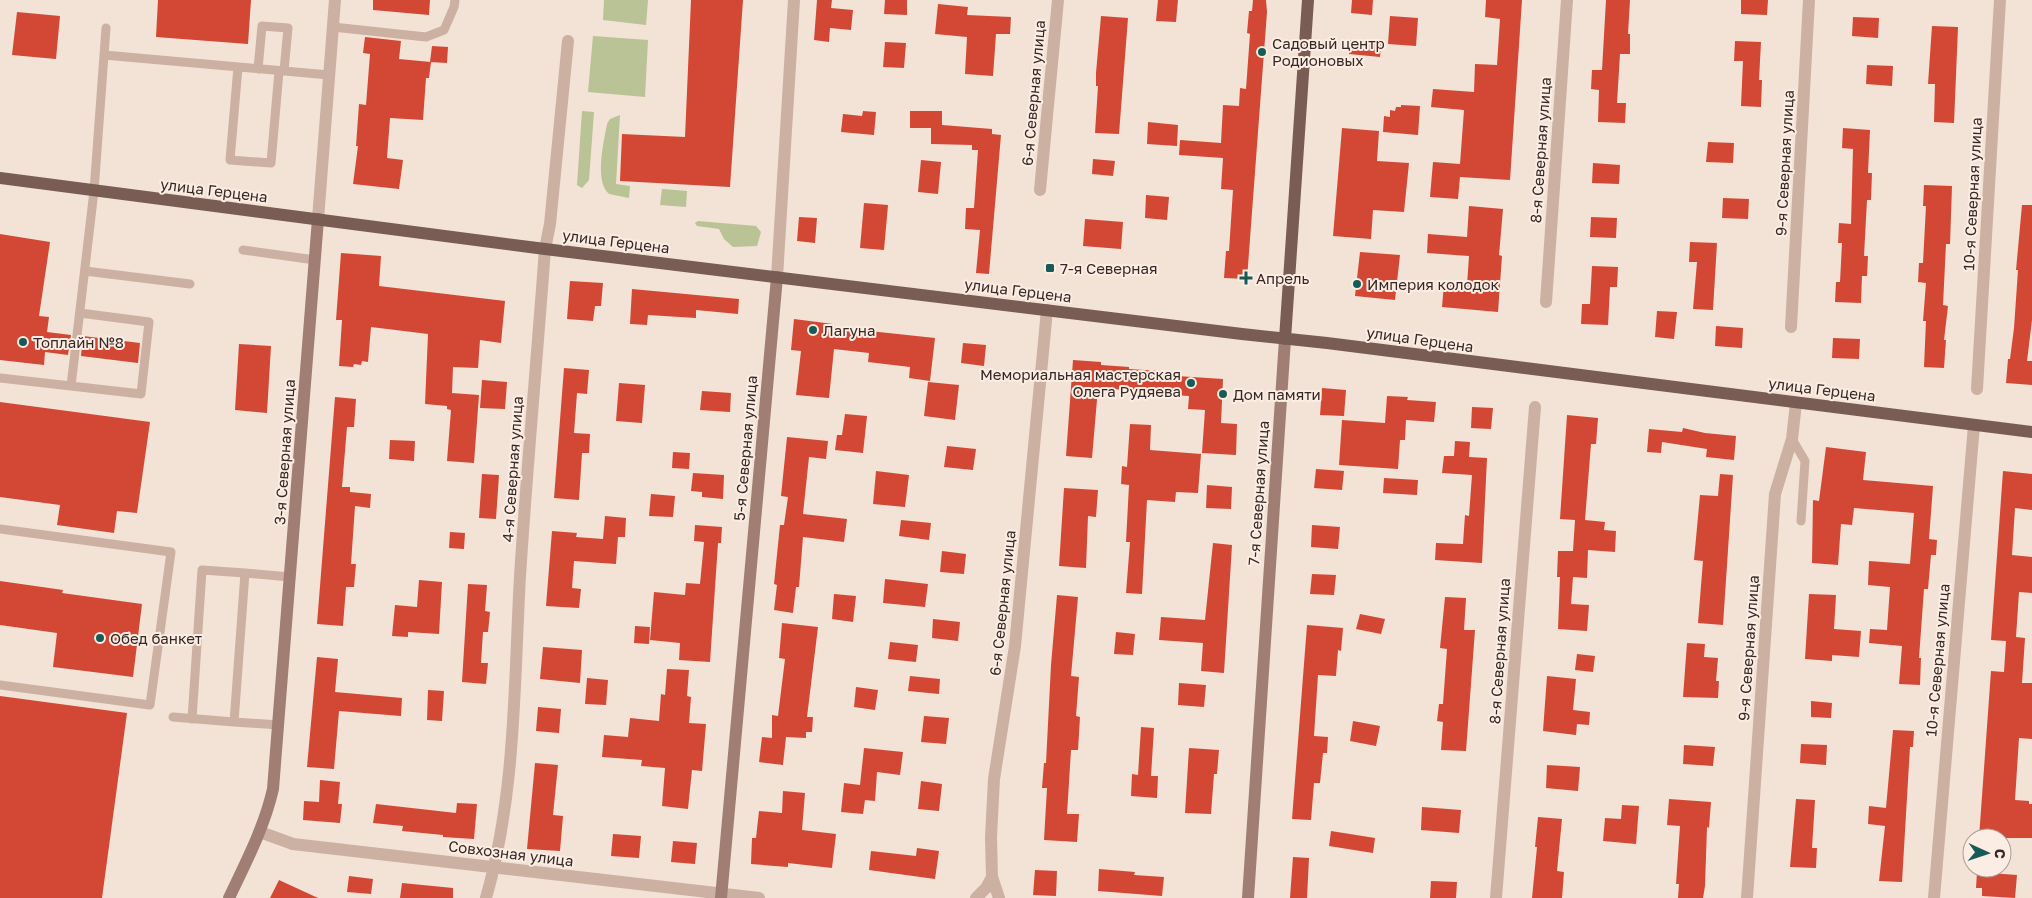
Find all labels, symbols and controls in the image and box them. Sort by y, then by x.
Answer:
street label: 6-я Северная улица [1018,19,1048,167]
place label: Садовый центр Родионовых [1272,34,1385,69]
marker: Садовый центр Родионовых [1256,46,1268,58]
street label: 8-я Северная улица [1526,76,1554,224]
street label: 9-я Северная улица [1771,89,1797,237]
street label: 10-я Северная улица [1959,117,1985,271]
street label: улица Герцена [159,174,269,206]
street label: улица Герцена [561,225,671,257]
place label: 7-я Северная [1060,259,1157,277]
marker: 7-я Северная [1044,262,1056,274]
place label: Апрель [1256,269,1310,287]
marker: Апрель [1240,272,1252,284]
street label: улица Герцена [963,274,1073,306]
place label: Империя колодок [1367,275,1499,293]
marker: Империя колодок [1351,278,1363,290]
place label: Лагуна [823,321,875,339]
street label: улица Герцена [1365,323,1475,355]
marker: Лагуна [807,324,819,336]
place label: Топлайн №8 [33,333,124,351]
marker: Топлайн №8 [17,336,29,348]
place label: Мемориальная мастерская Олега Рудяева [980,365,1181,400]
street label: улица Герцена [1767,373,1877,405]
street label: 5-я Северная улица [730,375,760,521]
marker: Мемориальная мастерская Олега Рудяева [1185,377,1197,389]
street label: 3-я Северная улица [270,379,298,525]
place label: Дом памяти [1233,385,1321,403]
marker: Дом памяти [1217,388,1229,400]
street label: 4-я Северная улица [498,395,526,543]
street label: 7-я Северная улица [1244,420,1272,566]
street label: 6-я Северная улица [985,529,1019,677]
street label: 9-я Северная улица [1734,574,1762,722]
street label: 8-я Северная улица [1485,577,1513,725]
street label: 10-я Северная улица [1921,583,1953,737]
place label: Обед банкет [110,629,203,647]
marker: Обед банкет [94,632,106,644]
north arrow [1962,828,2012,878]
street label: Совхозная улица [447,836,575,870]
text: С [1992,848,2009,859]

